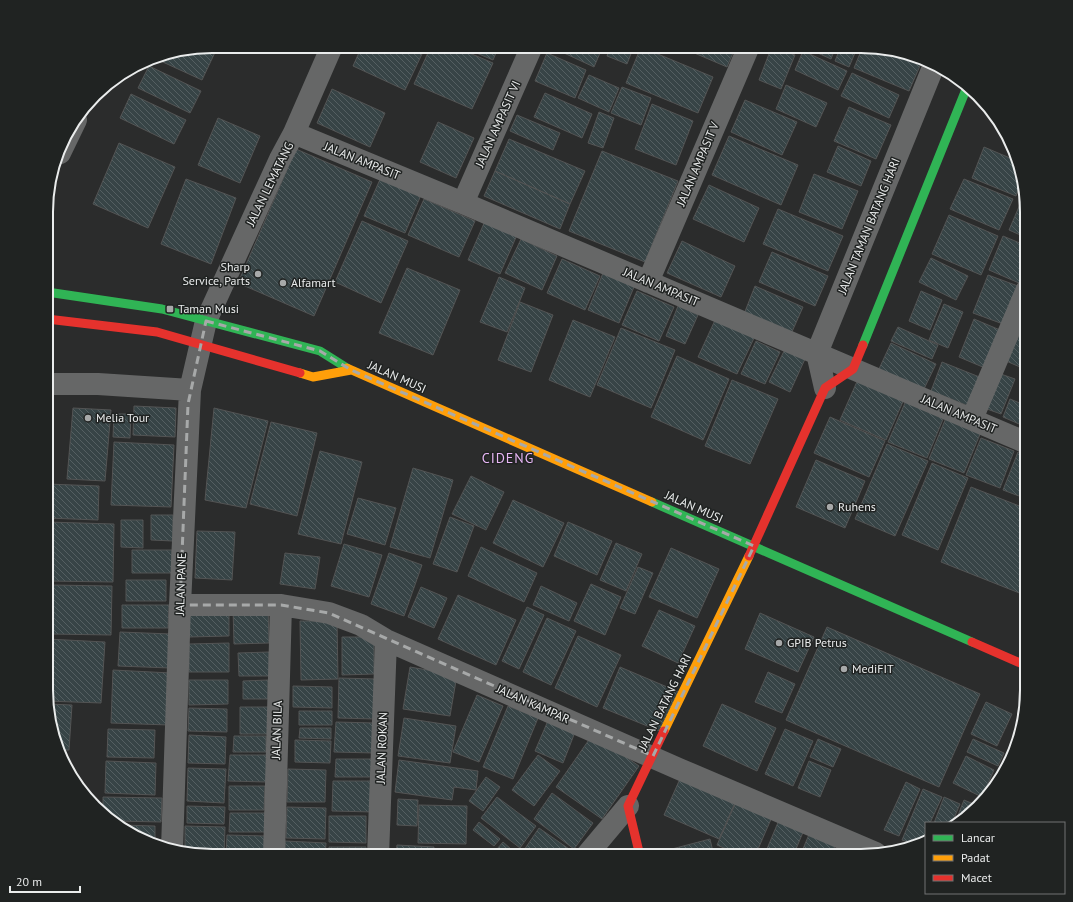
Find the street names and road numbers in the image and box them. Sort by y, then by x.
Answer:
street label: JALAN AMPASIT VI [471,78,523,170]
street label: JALAN AMPASIT V [673,119,722,209]
street label: JALAN AMPASIT [321,138,403,183]
street label: JALAN LEMATANG [242,139,296,229]
street label: JALAN TAMAN BATANG HARI [834,155,903,297]
street label: JALAN AMPASIT [620,263,702,309]
street label: JALAN MUSI [365,357,429,396]
street label: JALAN AMPASIT [918,390,1000,436]
street label: JALAN MUSI [662,487,726,526]
street label: JALAN PANE [172,552,189,617]
street label: JALAN BATANG HARI [634,651,694,753]
street label: JALAN KAMPAR [493,680,572,726]
street label: JALAN BILA [268,700,285,761]
street label: JALAN ROKAN [373,712,390,785]

